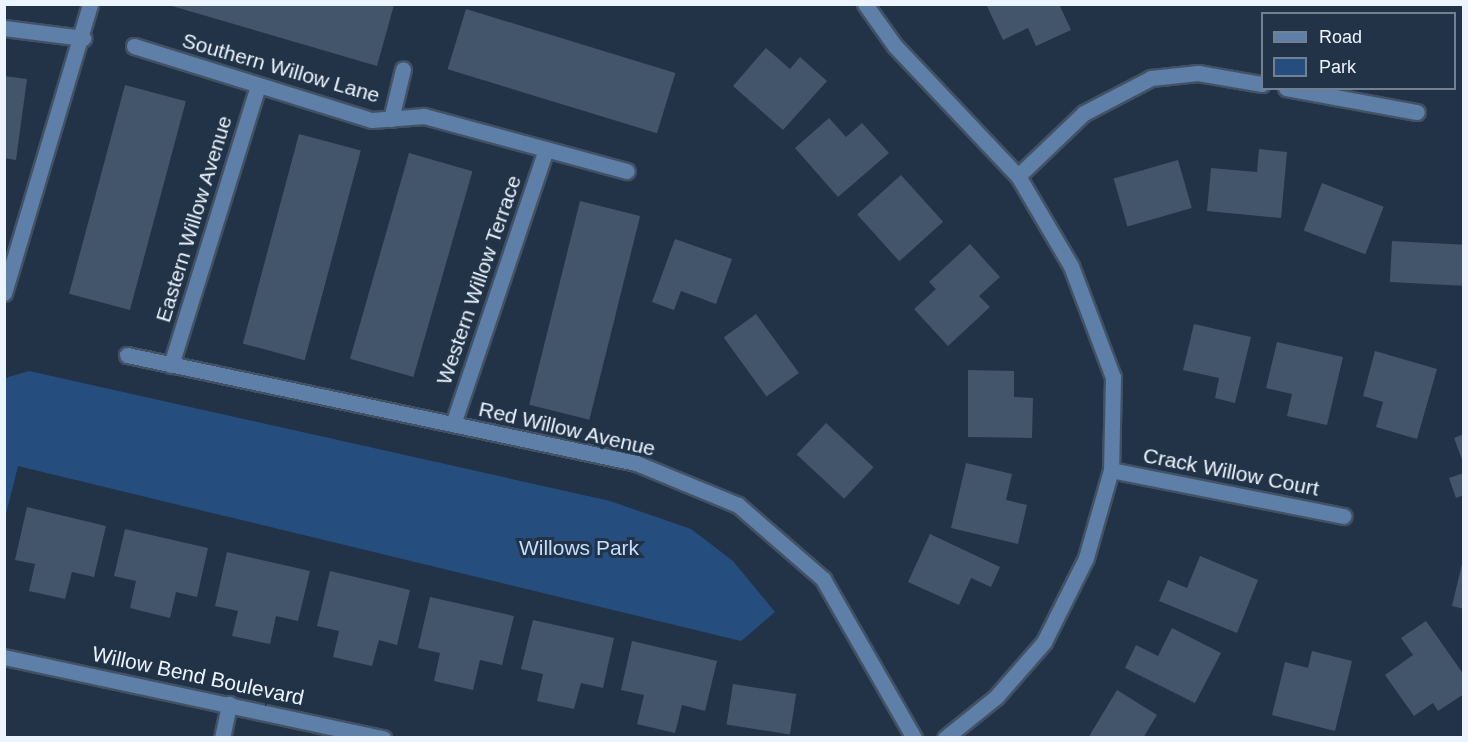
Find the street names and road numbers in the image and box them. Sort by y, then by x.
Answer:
street label: Southern Willow Lane [179,28,383,108]
street label: Eastern Willow Avenue [150,112,238,326]
street label: Western Willow Terrace [431,172,527,388]
street label: Red Willow Avenue [476,396,658,462]
street label: Crack Willow Court [1141,443,1321,501]
street label: Willow Bend Boulevard [90,641,306,711]

